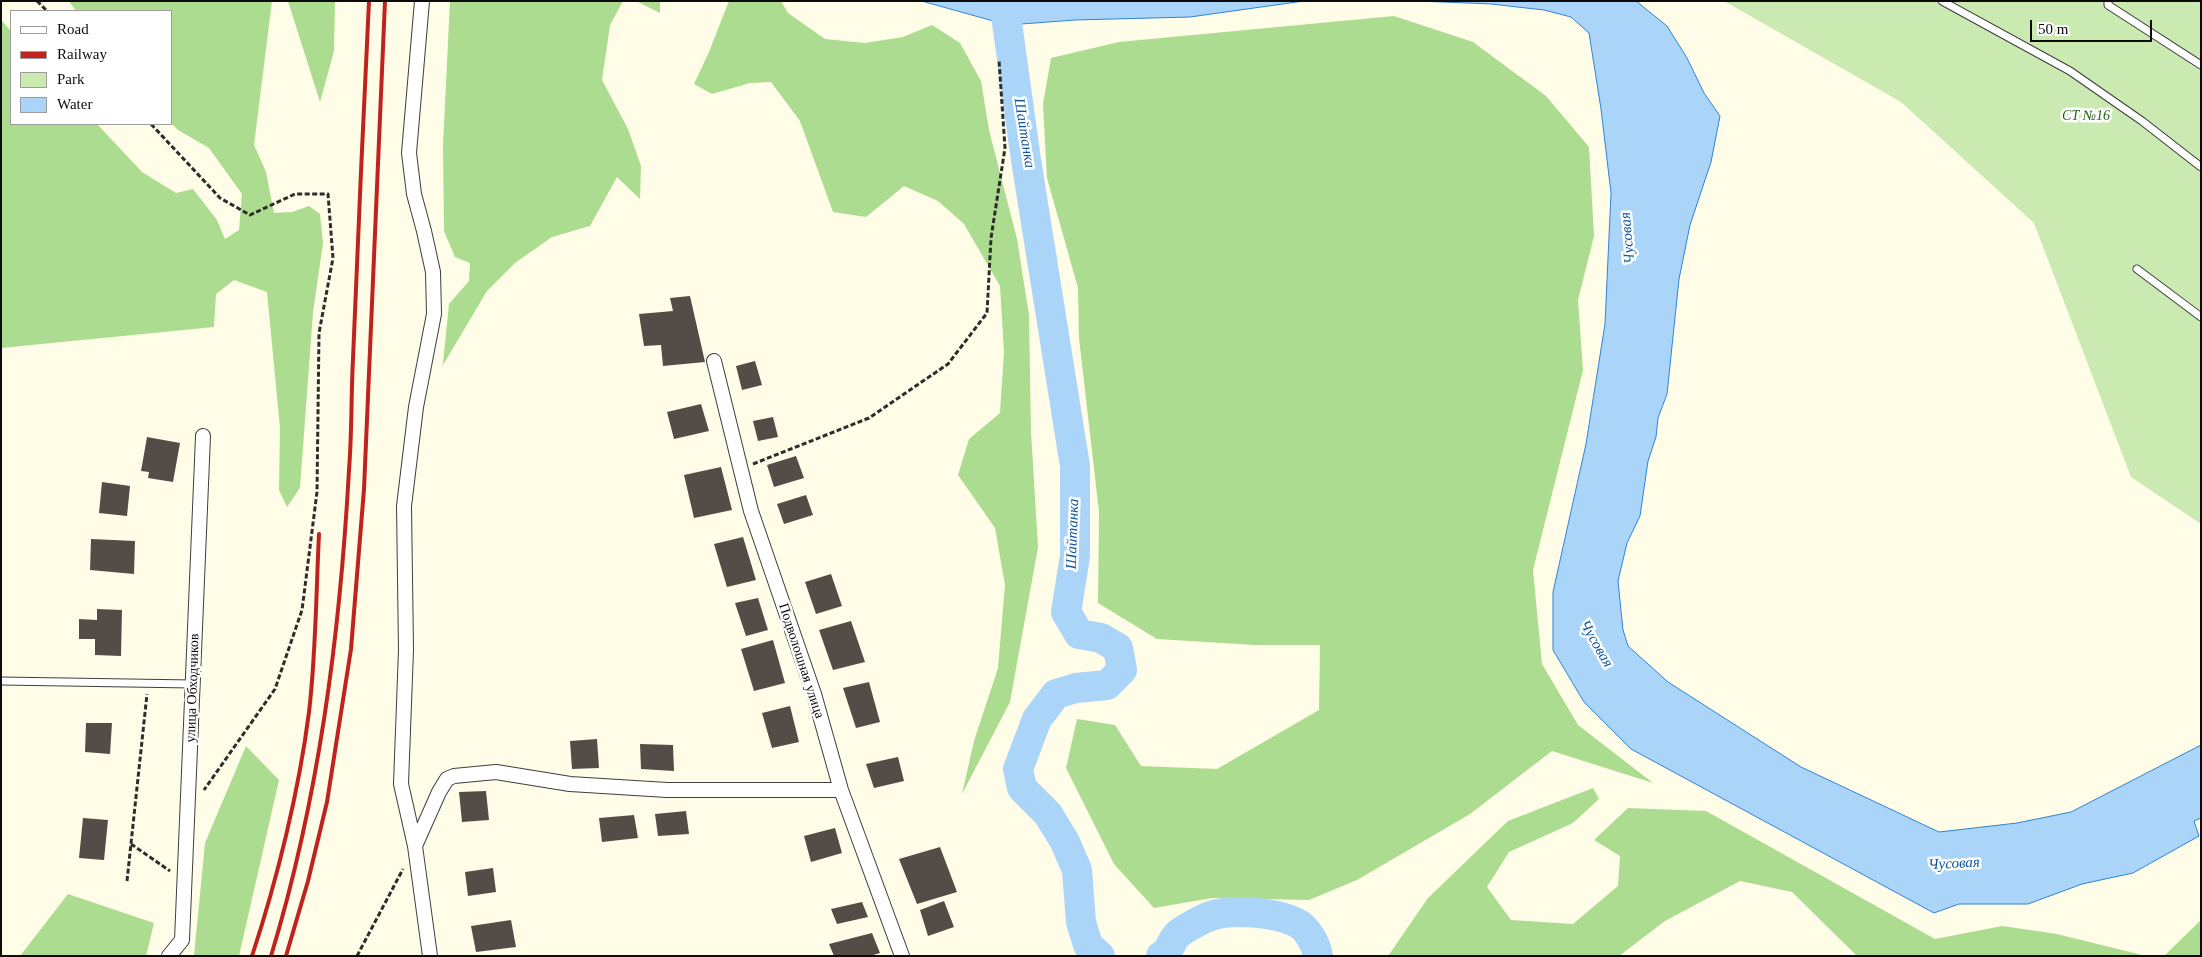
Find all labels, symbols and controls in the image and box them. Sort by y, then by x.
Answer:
legend [10,10,172,125]
scale bar [2032,10,2154,42]
text: Road [57,21,89,37]
text: 50 m [2038,21,2068,37]
text: Railway [57,46,107,62]
text: Park [57,71,85,87]
text: Water [57,96,92,112]
water label: Шайтанка [1010,97,1038,169]
park label: СТ №16 [2062,108,2110,124]
water label: Чусовая [1617,211,1639,265]
water label: Шайтанка [1063,498,1083,570]
street label: Подволошная улица [774,601,828,721]
water label: Чусовая [1575,617,1617,671]
street label: улица Обходчиков [183,633,203,743]
water label: Чусовая [1928,854,1980,874]

